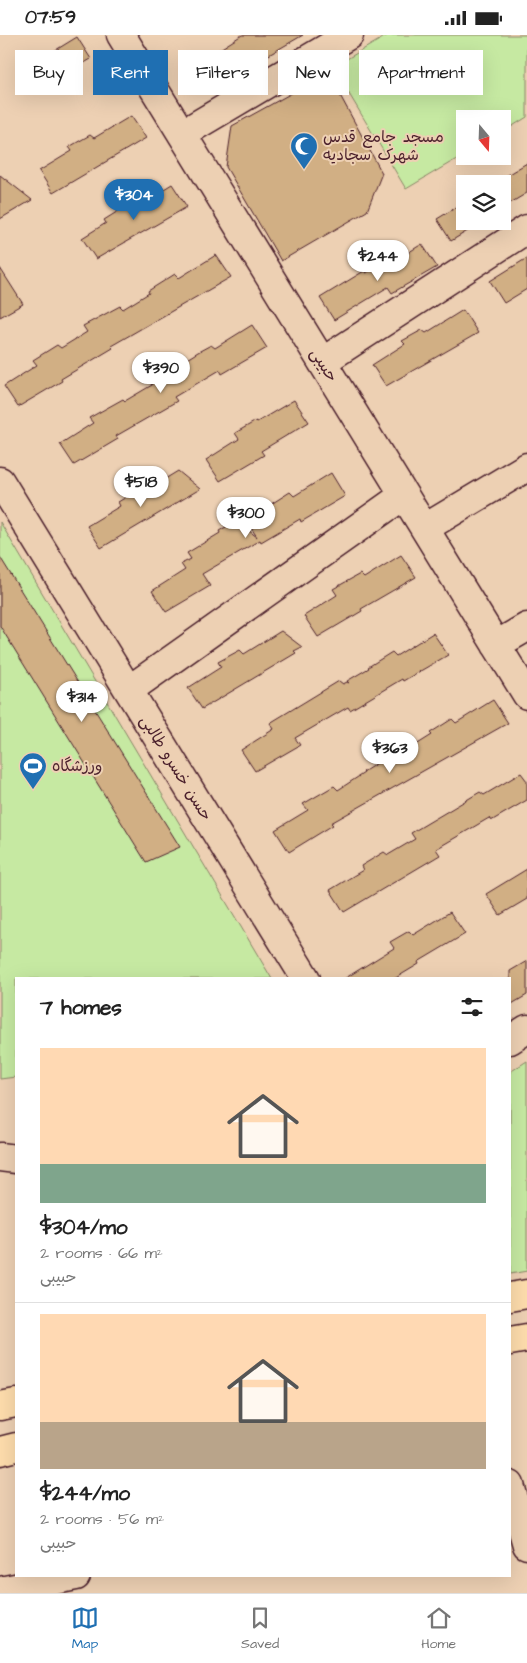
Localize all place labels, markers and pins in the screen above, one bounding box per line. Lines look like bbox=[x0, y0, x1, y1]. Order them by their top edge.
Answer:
place label: مسجد جامع قدس شهرک سجادیه bbox=[323, 126, 444, 166]
mosque icon: مسجد جامع قدس شهرک سجادیه bbox=[289, 131, 319, 170]
pin: $304 bbox=[104, 179, 164, 221]
pin: $244 bbox=[348, 239, 408, 282]
pin: $390 bbox=[131, 351, 191, 394]
pin: $518 bbox=[111, 465, 171, 508]
pin: $300 bbox=[216, 497, 276, 539]
pin: $314 bbox=[52, 681, 112, 723]
pin: $363 bbox=[360, 731, 420, 774]
sports icon: ورزشگاه bbox=[18, 751, 48, 790]
place label: ورزشگاه bbox=[52, 755, 102, 777]

